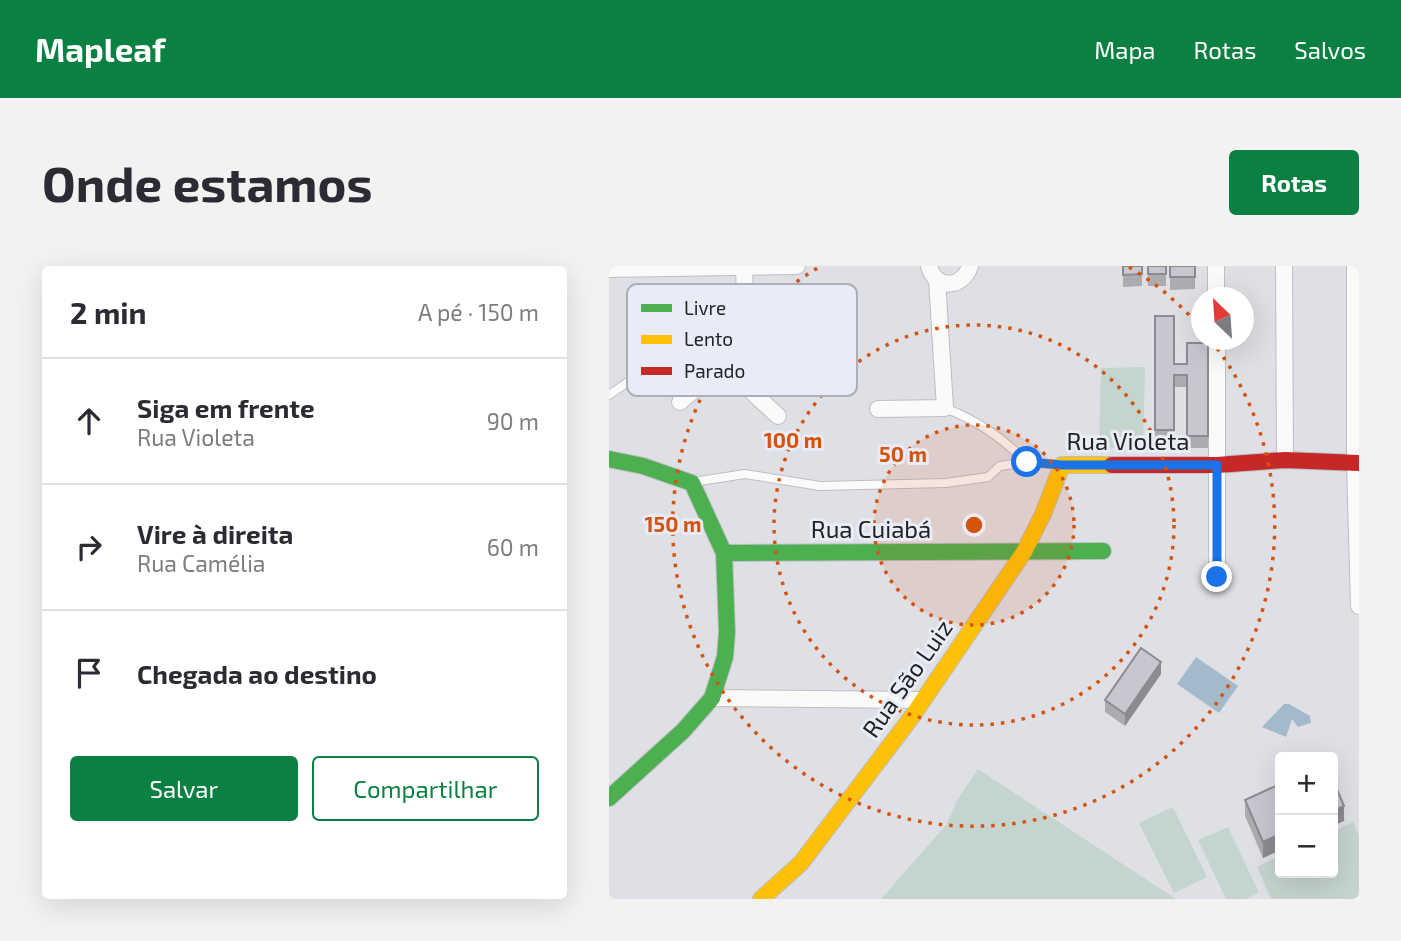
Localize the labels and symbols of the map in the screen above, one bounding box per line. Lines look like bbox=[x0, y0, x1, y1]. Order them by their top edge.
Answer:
legend bbox=[627, 284, 857, 396]
north arrow bbox=[1191, 287, 1254, 350]
text: Livre bbox=[684, 296, 726, 319]
text: Lento bbox=[684, 327, 733, 350]
text: Parado bbox=[684, 359, 745, 382]
street label: Rua Violeta bbox=[1067, 426, 1190, 455]
text: 100 m bbox=[764, 427, 822, 452]
text: 50 m bbox=[879, 441, 927, 466]
route start bbox=[1011, 446, 1042, 477]
text: 150 m bbox=[645, 511, 701, 536]
centre of rings bbox=[962, 513, 986, 537]
street label: Rua Cuiabá bbox=[811, 514, 931, 543]
route end bbox=[1201, 561, 1232, 592]
street label: Rua São Luiz bbox=[856, 614, 958, 743]

